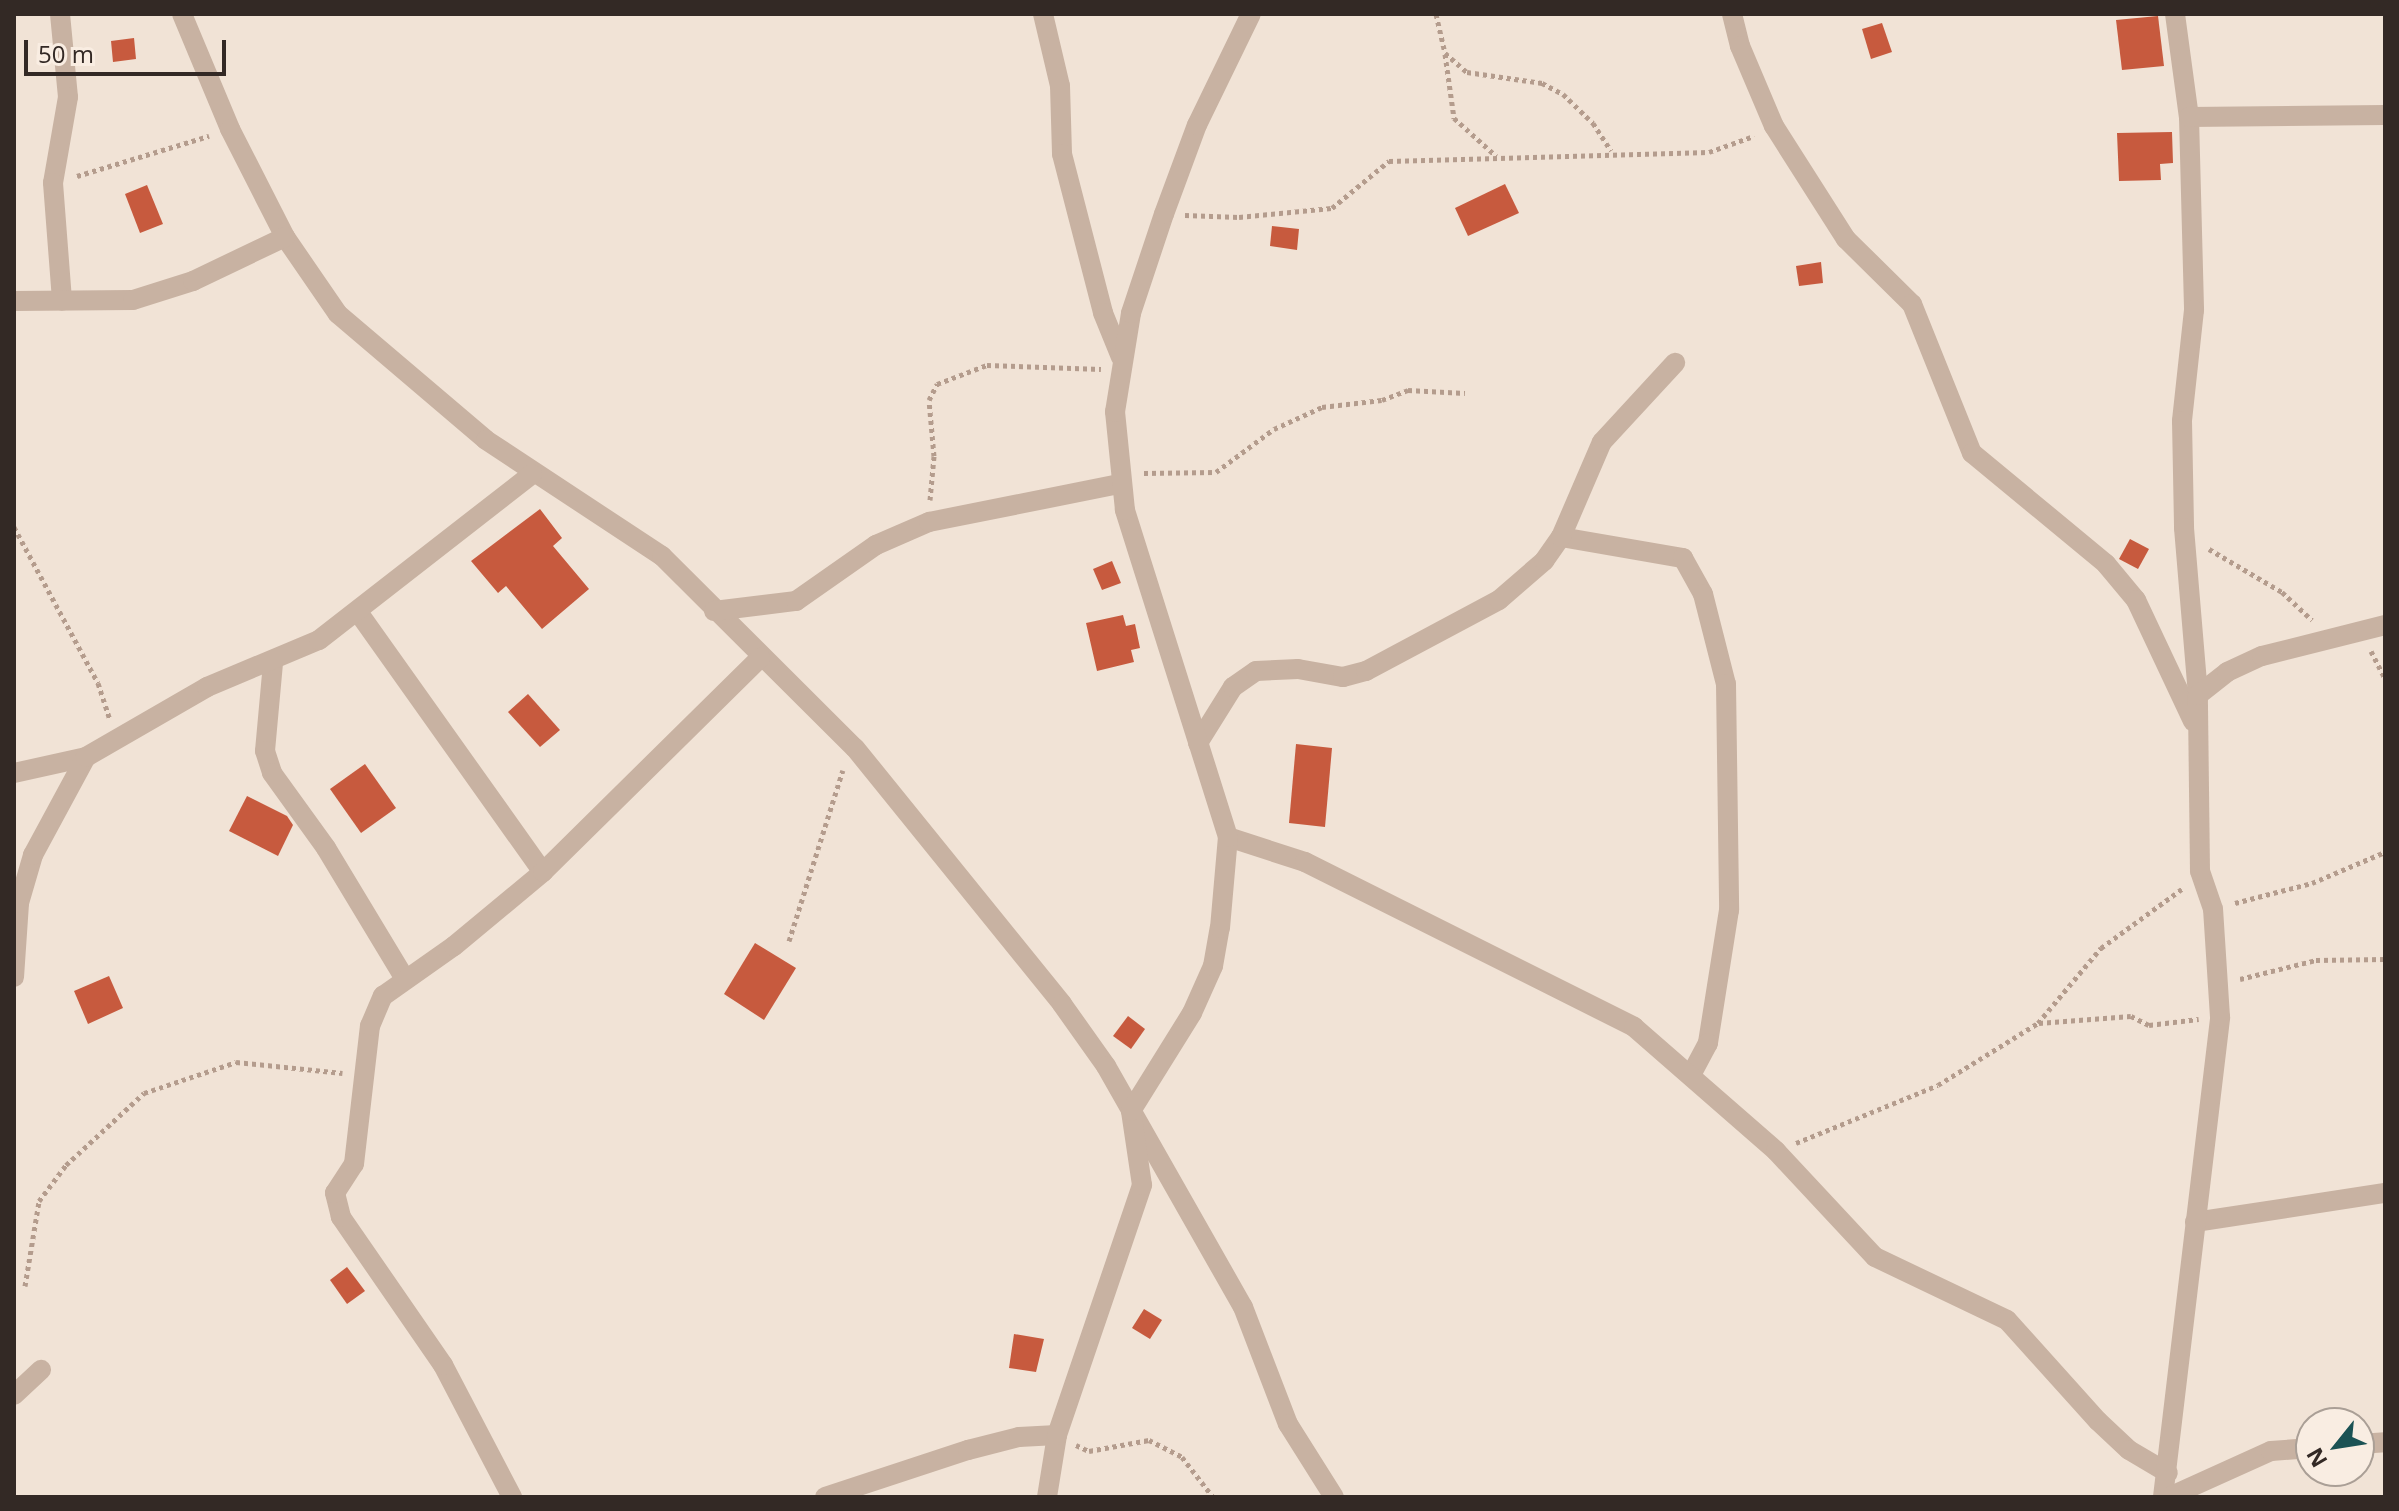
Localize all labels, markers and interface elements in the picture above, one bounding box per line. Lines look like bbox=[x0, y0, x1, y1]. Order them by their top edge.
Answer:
scale bar bbox=[28, 24, 230, 74]
text: 50 m bbox=[38, 37, 94, 70]
north arrow bbox=[2295, 1407, 2375, 1487]
text: N bbox=[2298, 1443, 2333, 1473]

